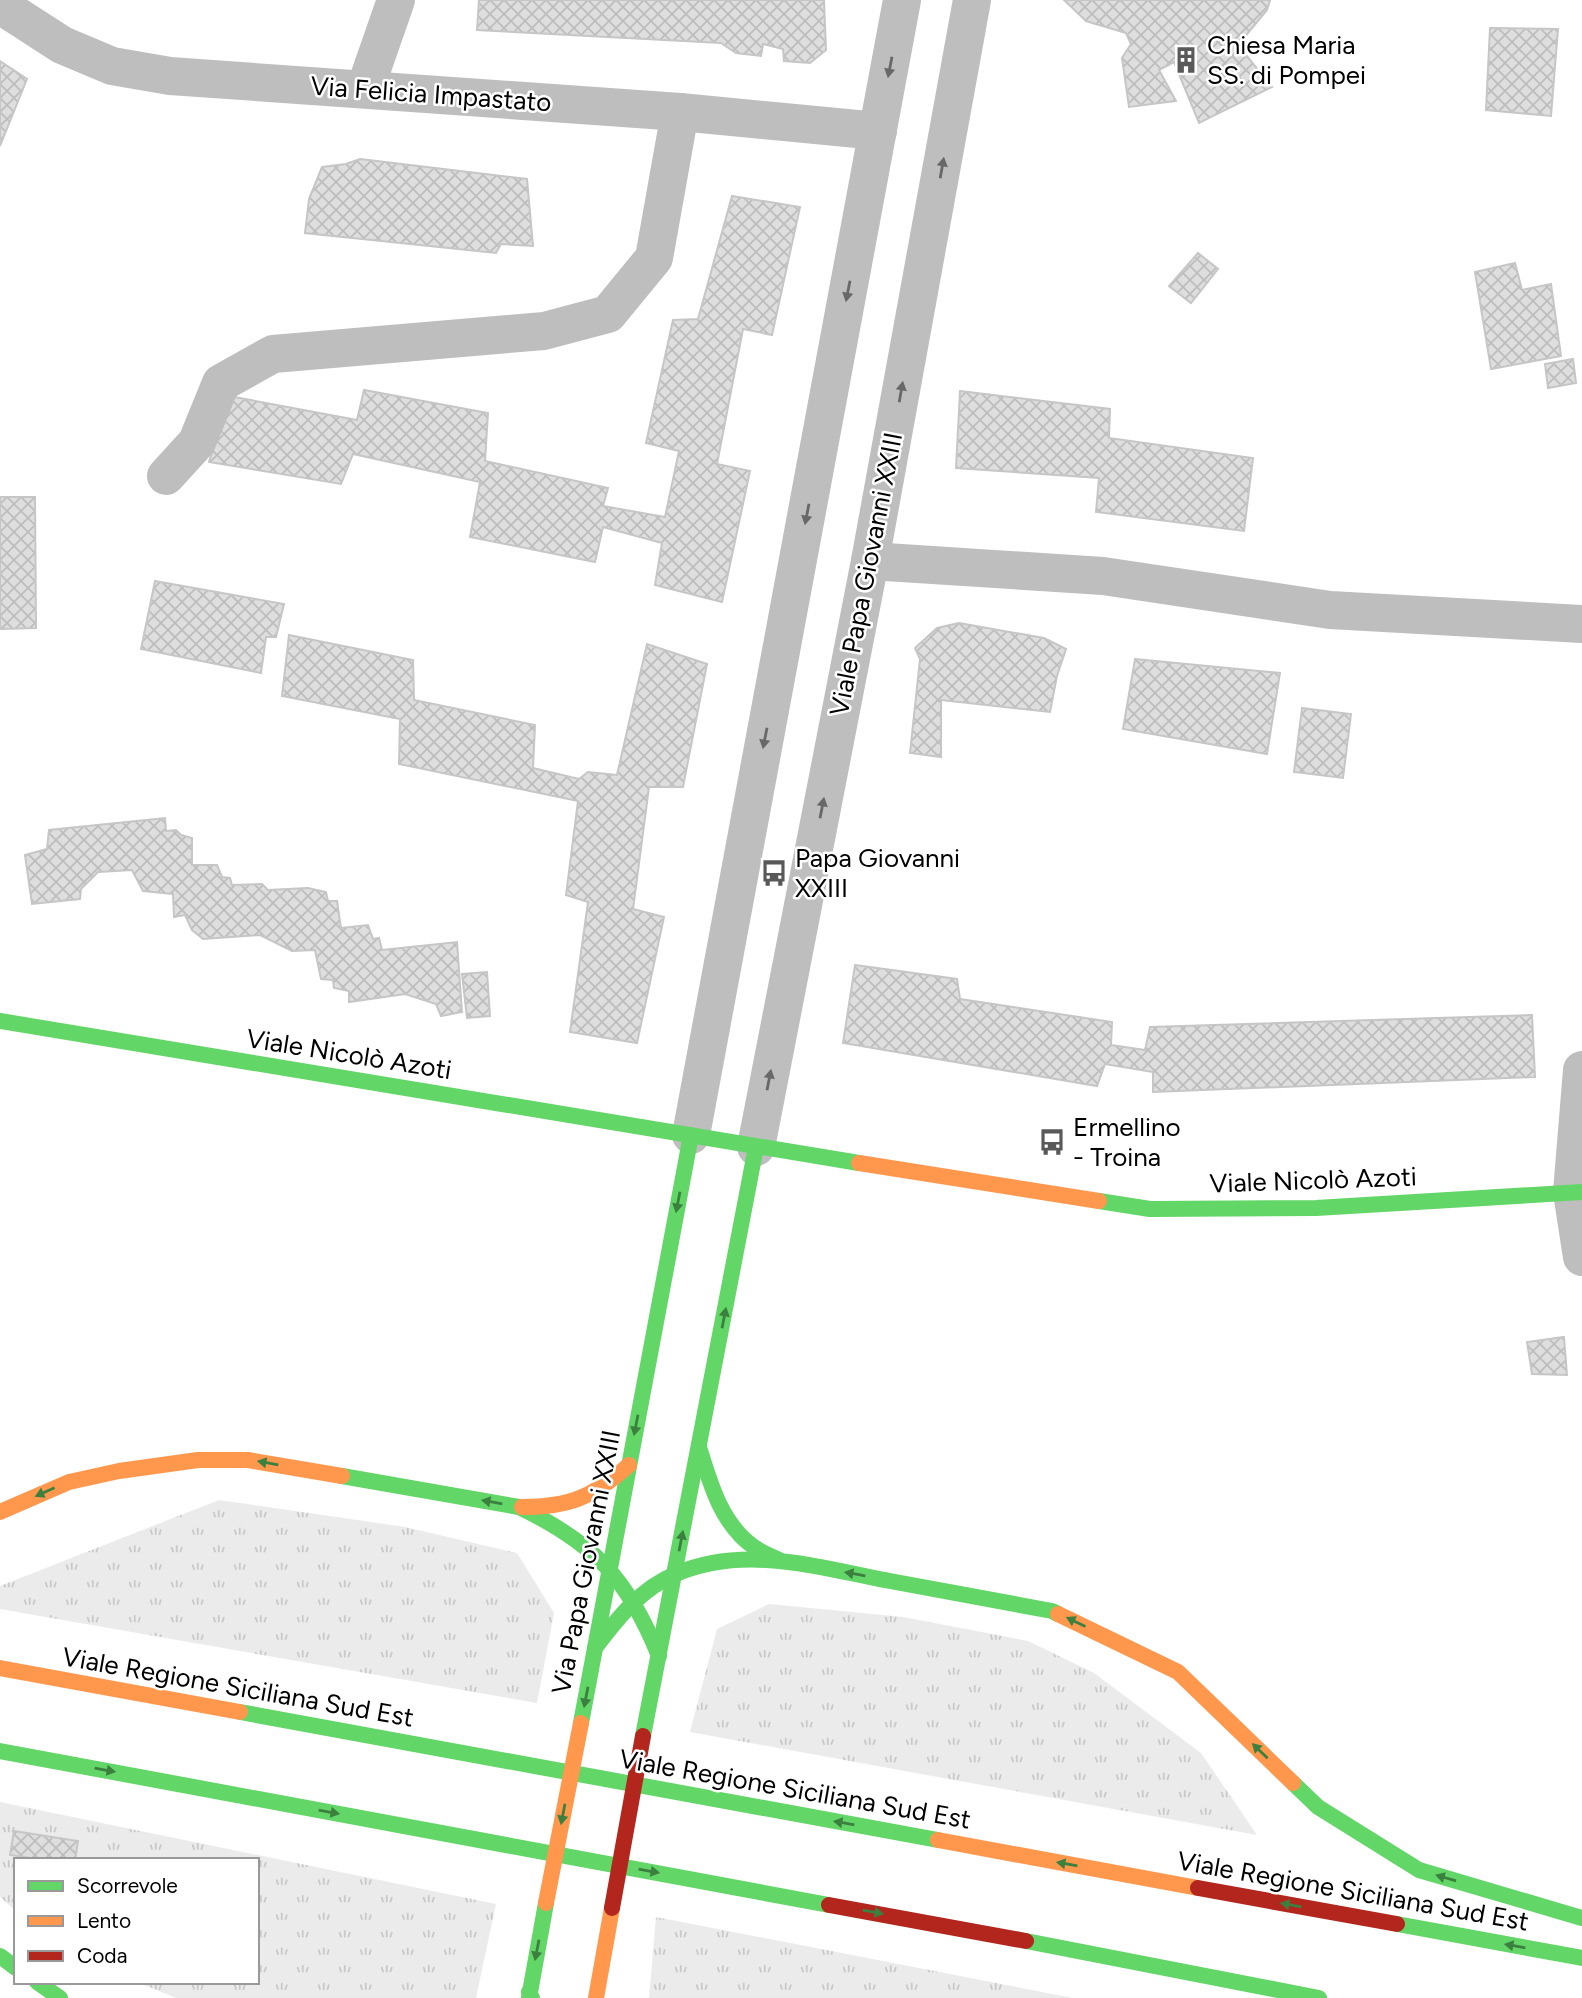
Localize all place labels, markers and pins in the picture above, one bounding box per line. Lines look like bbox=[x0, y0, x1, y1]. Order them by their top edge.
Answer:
place label: Chiesa Maria SS. di Pompei bbox=[1207, 29, 1366, 91]
building icon: Chiesa Maria SS. di Pompei bbox=[1171, 45, 1201, 75]
place label: Papa Giovanni XXIII bbox=[795, 842, 960, 904]
bus stop icon: Papa Giovanni XXIII bbox=[759, 858, 789, 888]
place label: Ermellino - Troina bbox=[1073, 1111, 1181, 1173]
bus stop icon: Ermellino - Troina bbox=[1037, 1127, 1067, 1157]

